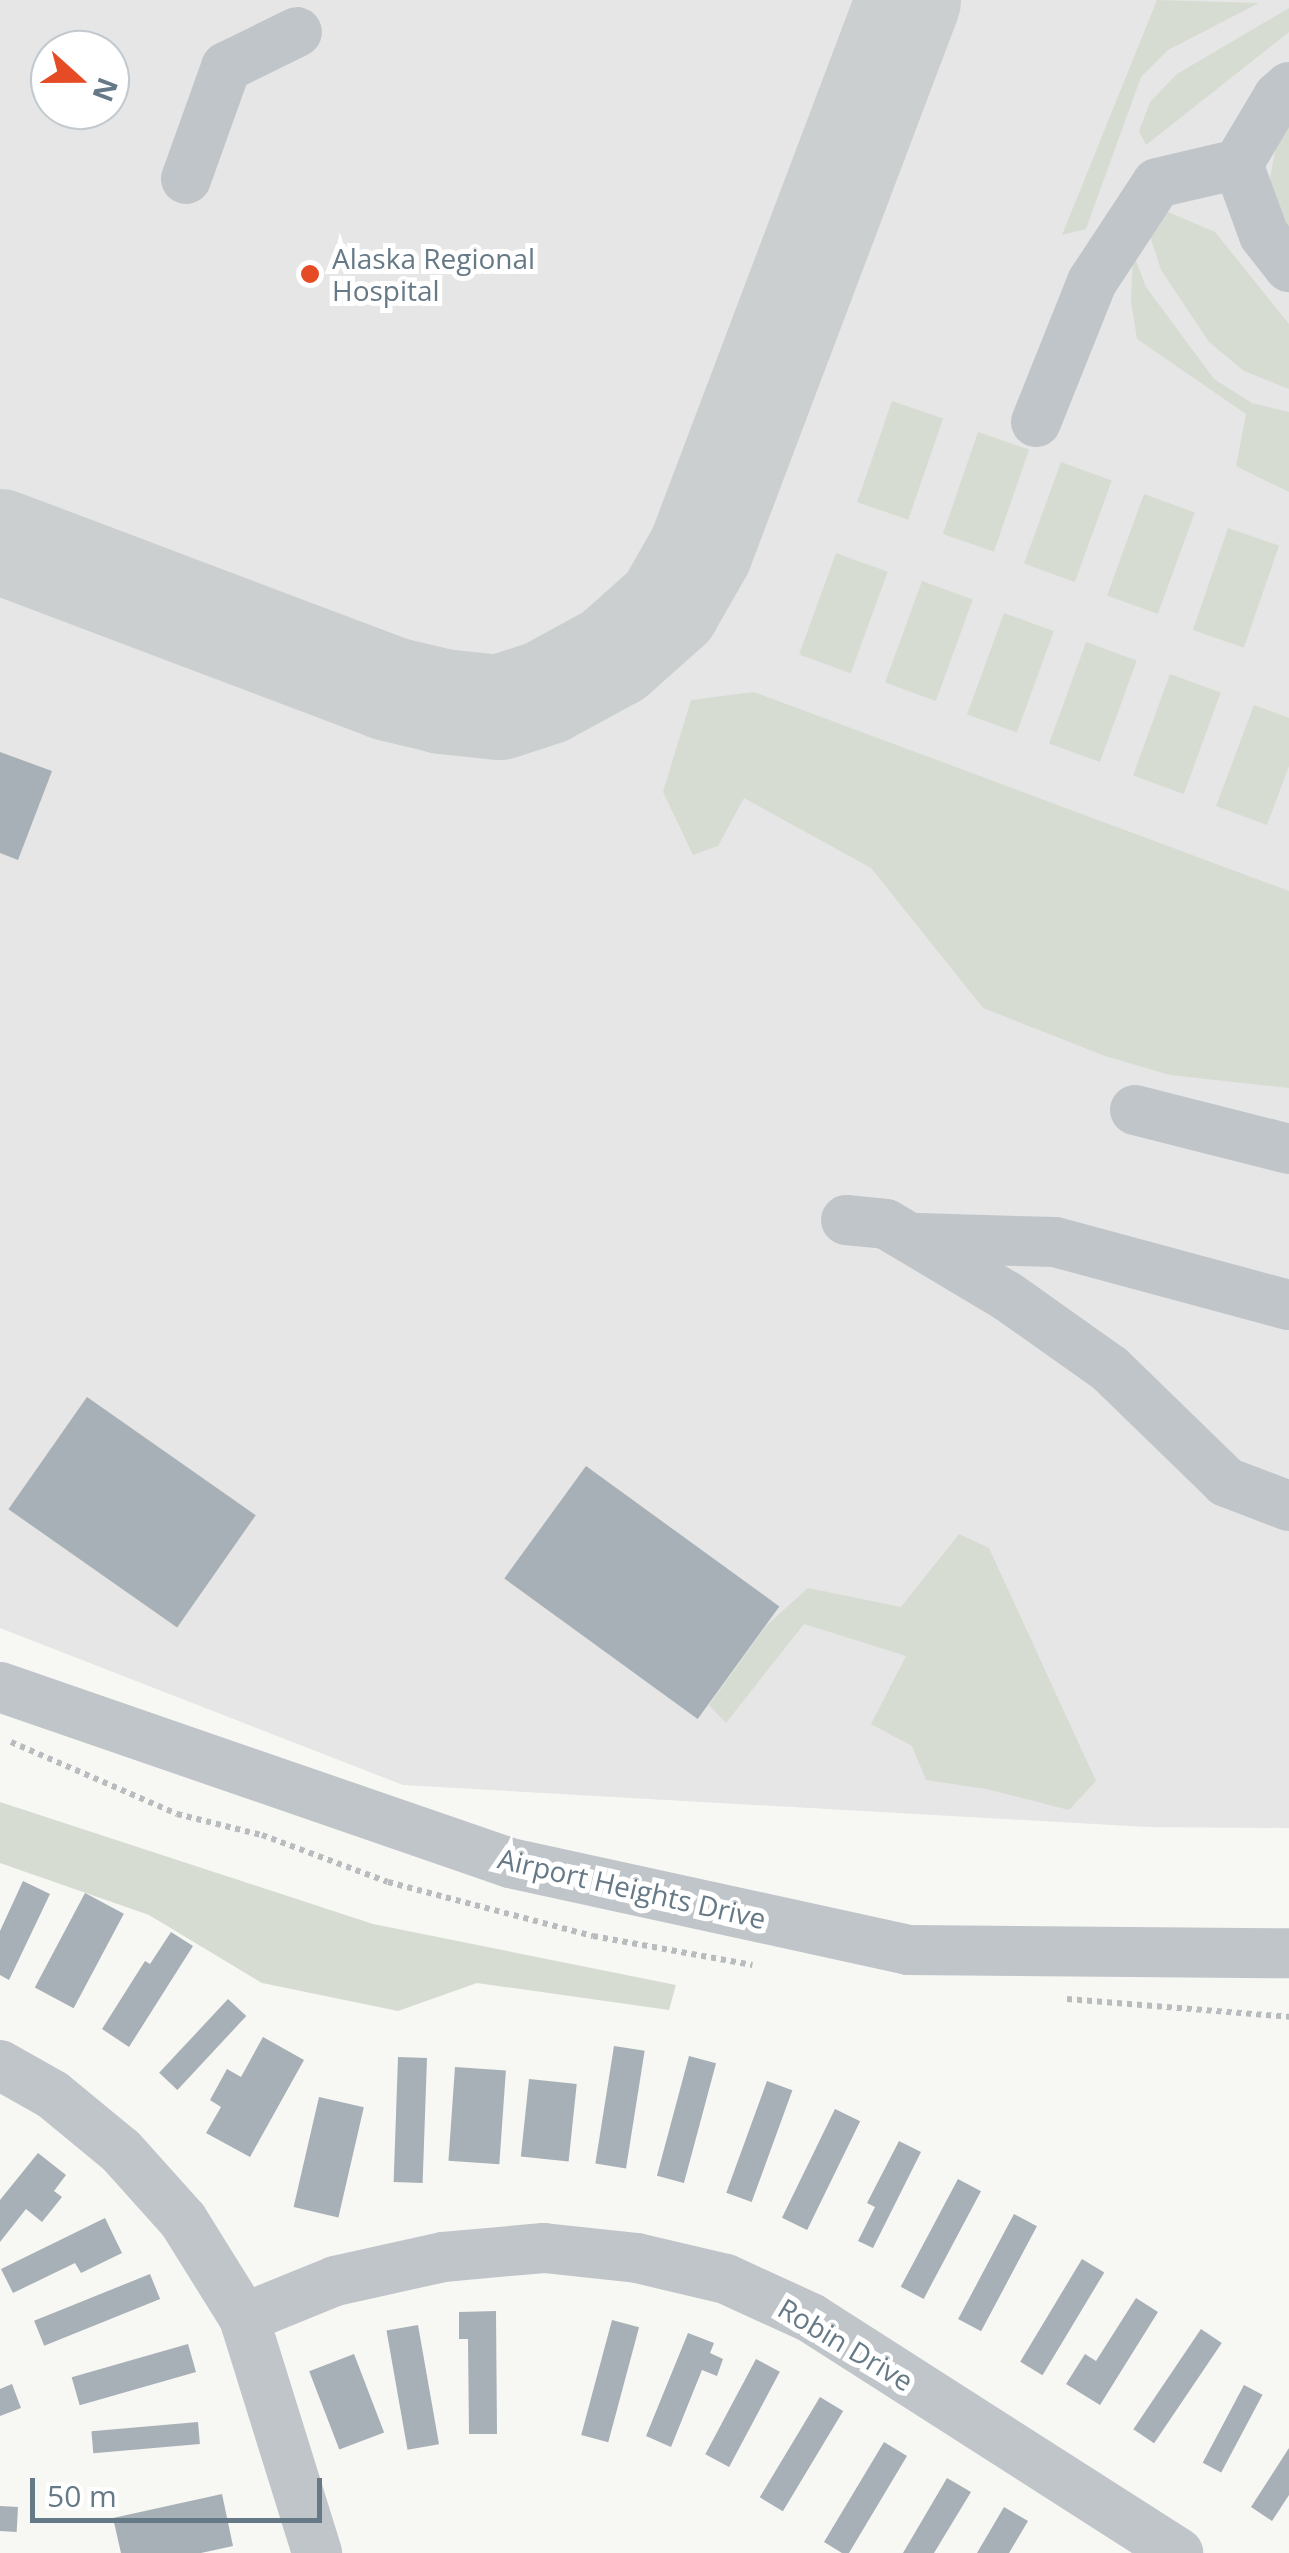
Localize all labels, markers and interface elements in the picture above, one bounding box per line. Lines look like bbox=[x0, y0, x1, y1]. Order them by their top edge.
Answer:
north arrow bbox=[30, 30, 130, 130]
text: N bbox=[84, 73, 128, 107]
place label: Alaska Regional Hospital bbox=[332, 241, 535, 307]
marker: Alaska Regional Hospital bbox=[297, 261, 323, 287]
street label: Airport Heights Drive bbox=[495, 1841, 769, 1935]
street label: Robin Drive bbox=[772, 2291, 920, 2397]
scale bar bbox=[35, 2458, 328, 2520]
text: 50 m bbox=[47, 2475, 117, 2516]

